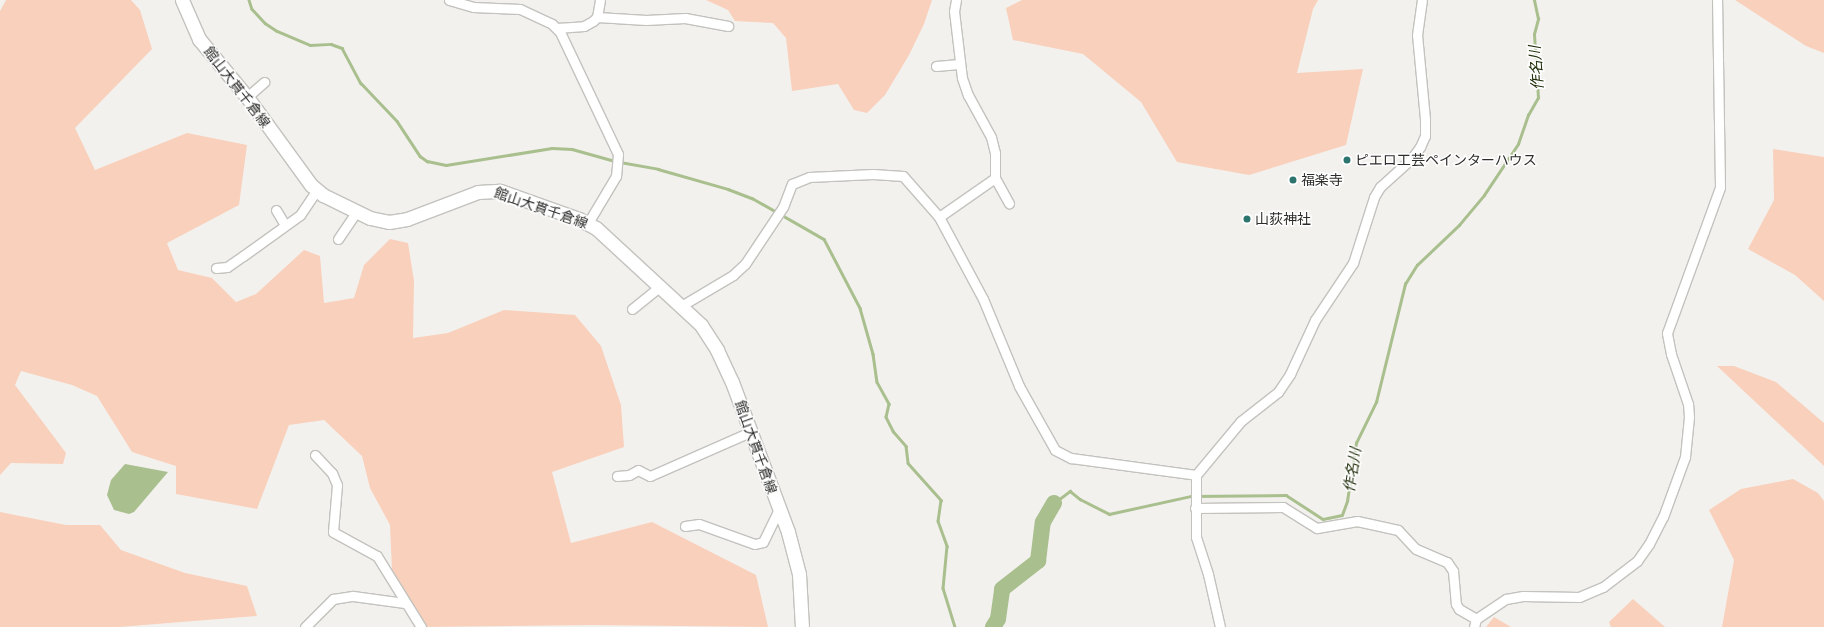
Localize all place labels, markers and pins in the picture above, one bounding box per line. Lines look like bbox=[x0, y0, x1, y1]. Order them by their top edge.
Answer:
place label: ピエロ工芸ペインターハウス bbox=[1355, 152, 1537, 168]
marker: ピエロ工芸ペインターハウス bbox=[1342, 155, 1352, 165]
place label: 福楽寺 bbox=[1301, 172, 1343, 188]
marker: 福楽寺 bbox=[1288, 175, 1298, 185]
place label: 山荻神社 bbox=[1255, 211, 1311, 227]
marker: 山荻神社 bbox=[1242, 214, 1252, 224]

